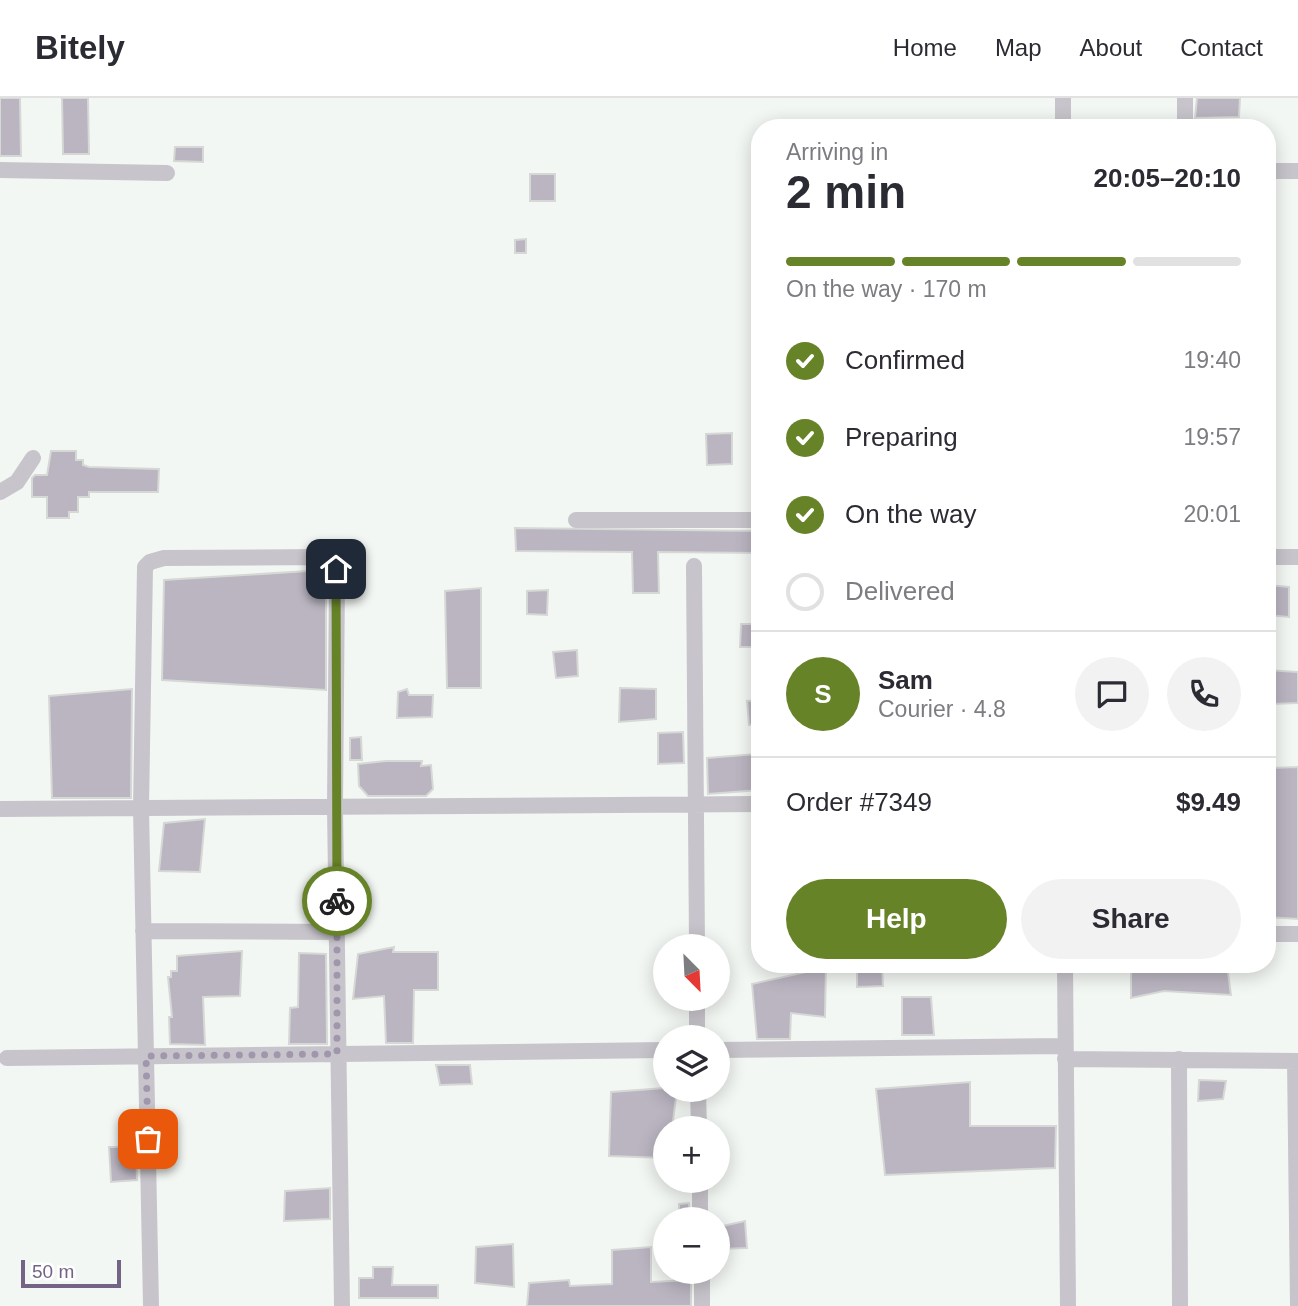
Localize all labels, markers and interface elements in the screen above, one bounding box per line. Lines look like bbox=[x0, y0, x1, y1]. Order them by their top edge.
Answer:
text: Bitely bbox=[35, 29, 125, 66]
text: Home bbox=[893, 34, 957, 61]
text: Map bbox=[995, 34, 1042, 61]
text: About bbox=[1080, 34, 1142, 61]
text: Contact bbox=[1180, 34, 1263, 61]
text: Arriving in bbox=[786, 139, 888, 165]
text: 20:05–20:10 bbox=[1094, 163, 1241, 193]
text: 2 min bbox=[786, 166, 906, 218]
text: On the way · 170 m bbox=[786, 276, 987, 302]
icon: check bbox=[786, 342, 824, 380]
text: Confirmed bbox=[845, 345, 965, 375]
text: 19:40 bbox=[1183, 347, 1241, 373]
icon: check bbox=[786, 419, 824, 457]
text: Preparing bbox=[845, 422, 958, 452]
text: 19:57 bbox=[1183, 424, 1241, 450]
icon: check bbox=[786, 496, 824, 534]
text: On the way bbox=[845, 499, 977, 529]
text: 20:01 bbox=[1183, 501, 1241, 527]
pin bbox=[306, 539, 366, 599]
icon: home bbox=[317, 550, 355, 588]
text: Delivered bbox=[845, 576, 955, 606]
button: chat bbox=[1075, 657, 1149, 731]
button: phone bbox=[1167, 657, 1241, 731]
text: Sam bbox=[878, 665, 933, 695]
text: S bbox=[814, 679, 832, 709]
text: Courier · 4.8 bbox=[878, 696, 1006, 722]
text: Order #7349 bbox=[786, 787, 932, 817]
text: $9.49 bbox=[1176, 787, 1241, 817]
courier bbox=[302, 866, 372, 936]
button: Help bbox=[786, 879, 1007, 959]
button: Share bbox=[1021, 879, 1241, 959]
icon: bike bbox=[318, 882, 356, 920]
north arrow bbox=[653, 934, 730, 1012]
map controls bbox=[653, 934, 730, 1284]
button: layers bbox=[653, 1025, 730, 1102]
pin bbox=[118, 1109, 178, 1169]
button: + bbox=[653, 1116, 730, 1193]
icon: bag bbox=[129, 1120, 167, 1158]
button: − bbox=[653, 1207, 730, 1284]
scale bar bbox=[21, 1257, 121, 1289]
text: 50 m bbox=[32, 1261, 74, 1282]

